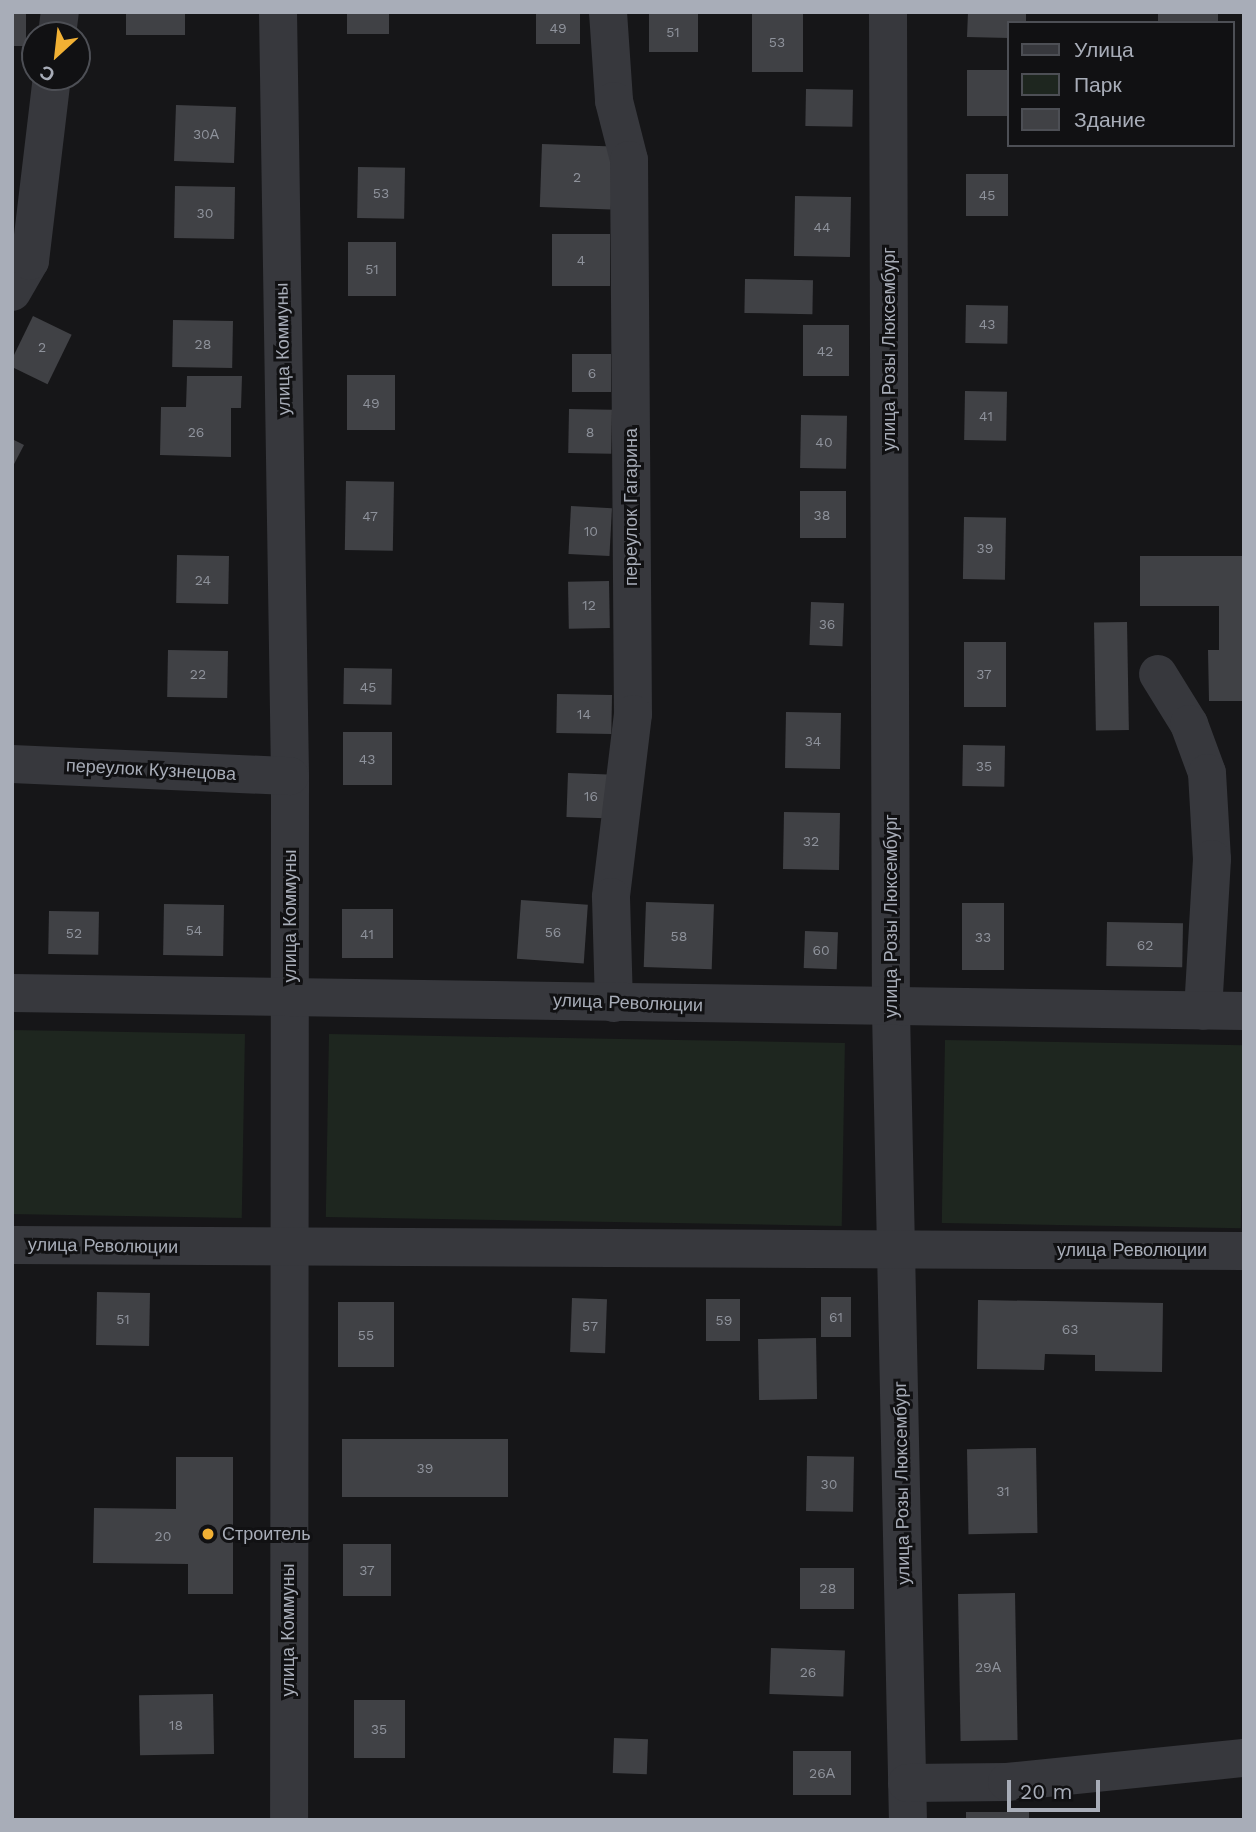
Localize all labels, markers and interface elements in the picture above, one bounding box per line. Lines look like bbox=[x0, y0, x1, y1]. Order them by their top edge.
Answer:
house number: 49 bbox=[549, 20, 567, 36]
north arrow bbox=[21, 21, 91, 91]
legend bbox=[1007, 21, 1235, 147]
house number: 51 bbox=[666, 24, 680, 40]
house number: 53 bbox=[769, 34, 785, 50]
text: Улица bbox=[1074, 37, 1134, 62]
text: С bbox=[36, 60, 58, 87]
text: Парк bbox=[1074, 72, 1122, 97]
text: Здание bbox=[1074, 107, 1146, 132]
house number: 30А bbox=[193, 126, 219, 142]
house number: 2 bbox=[573, 169, 581, 185]
house number: 53 bbox=[373, 185, 389, 201]
house number: 45 bbox=[979, 187, 995, 203]
house number: 30 bbox=[197, 205, 213, 221]
house number: 44 bbox=[813, 219, 831, 235]
street label: улица Розы Люксембург bbox=[878, 247, 900, 451]
house number: 4 bbox=[577, 252, 585, 268]
house number: 51 bbox=[365, 261, 379, 277]
street label: улица Коммуны bbox=[271, 282, 295, 416]
house number: 43 bbox=[979, 316, 995, 332]
house number: 28 bbox=[195, 336, 211, 352]
house number: 2 bbox=[38, 339, 46, 355]
house number: 42 bbox=[817, 343, 833, 359]
house number: 6 bbox=[588, 365, 596, 381]
house number: 49 bbox=[362, 395, 380, 411]
house number: 41 bbox=[979, 408, 993, 424]
house number: 26 bbox=[188, 424, 204, 440]
house number: 8 bbox=[586, 424, 594, 440]
street label: переулок Гагарина bbox=[620, 428, 642, 586]
house number: 40 bbox=[815, 434, 833, 450]
house number: 38 bbox=[814, 507, 830, 523]
house number: 47 bbox=[362, 508, 378, 524]
house number: 10 bbox=[584, 523, 598, 539]
house number: 39 bbox=[977, 540, 993, 556]
house number: 24 bbox=[195, 572, 211, 588]
house number: 12 bbox=[582, 597, 596, 613]
house number: 36 bbox=[819, 616, 835, 632]
house number: 22 bbox=[190, 666, 206, 682]
house number: 37 bbox=[976, 666, 992, 682]
house number: 45 bbox=[360, 679, 376, 695]
house number: 14 bbox=[577, 706, 591, 722]
house number: 34 bbox=[805, 733, 821, 749]
house number: 43 bbox=[359, 751, 375, 767]
street label: переулок Кузнецова bbox=[66, 755, 236, 785]
house number: 35 bbox=[976, 758, 992, 774]
house number: 16 bbox=[584, 788, 598, 804]
street label: улица Розы Люксембург bbox=[880, 814, 902, 1018]
house number: 32 bbox=[803, 833, 819, 849]
street label: улица Коммуны bbox=[279, 850, 301, 982]
house number: 54 bbox=[186, 922, 202, 938]
house number: 56 bbox=[545, 924, 561, 940]
house number: 52 bbox=[66, 925, 82, 941]
house number: 41 bbox=[360, 926, 374, 942]
house number: 58 bbox=[671, 928, 687, 944]
house number: 33 bbox=[975, 929, 991, 945]
house number: 62 bbox=[1137, 937, 1153, 953]
house number: 60 bbox=[812, 942, 830, 958]
street label: улица Революции bbox=[553, 990, 703, 1016]
street label: улица Революции bbox=[28, 1234, 178, 1258]
street label: улица Революции bbox=[1057, 1239, 1207, 1261]
house number: 61 bbox=[829, 1309, 843, 1325]
house number: 51 bbox=[116, 1311, 130, 1327]
house number: 59 bbox=[716, 1312, 732, 1328]
house number: 57 bbox=[582, 1318, 598, 1334]
house number: 63 bbox=[1062, 1321, 1078, 1337]
house number: 55 bbox=[358, 1327, 374, 1343]
street label: улица Розы Люксембург bbox=[889, 1381, 915, 1585]
house number: 39 bbox=[417, 1460, 433, 1476]
house number: 30 bbox=[821, 1476, 837, 1492]
house number: 31 bbox=[996, 1483, 1010, 1499]
place label: Строитель bbox=[222, 1523, 311, 1545]
marker: Строитель bbox=[200, 1526, 216, 1542]
house number: 20 bbox=[155, 1528, 171, 1544]
house number: 37 bbox=[359, 1562, 375, 1578]
street label: улица Коммуны bbox=[277, 1564, 299, 1696]
house number: 28 bbox=[820, 1580, 836, 1596]
house number: 29А bbox=[975, 1659, 1001, 1675]
house number: 26 bbox=[800, 1664, 816, 1680]
house number: 18 bbox=[169, 1717, 183, 1733]
house number: 35 bbox=[371, 1721, 387, 1737]
house number: 26А bbox=[809, 1765, 835, 1781]
scale bar bbox=[1011, 1766, 1104, 1810]
text: 20 m bbox=[1020, 1779, 1072, 1804]

